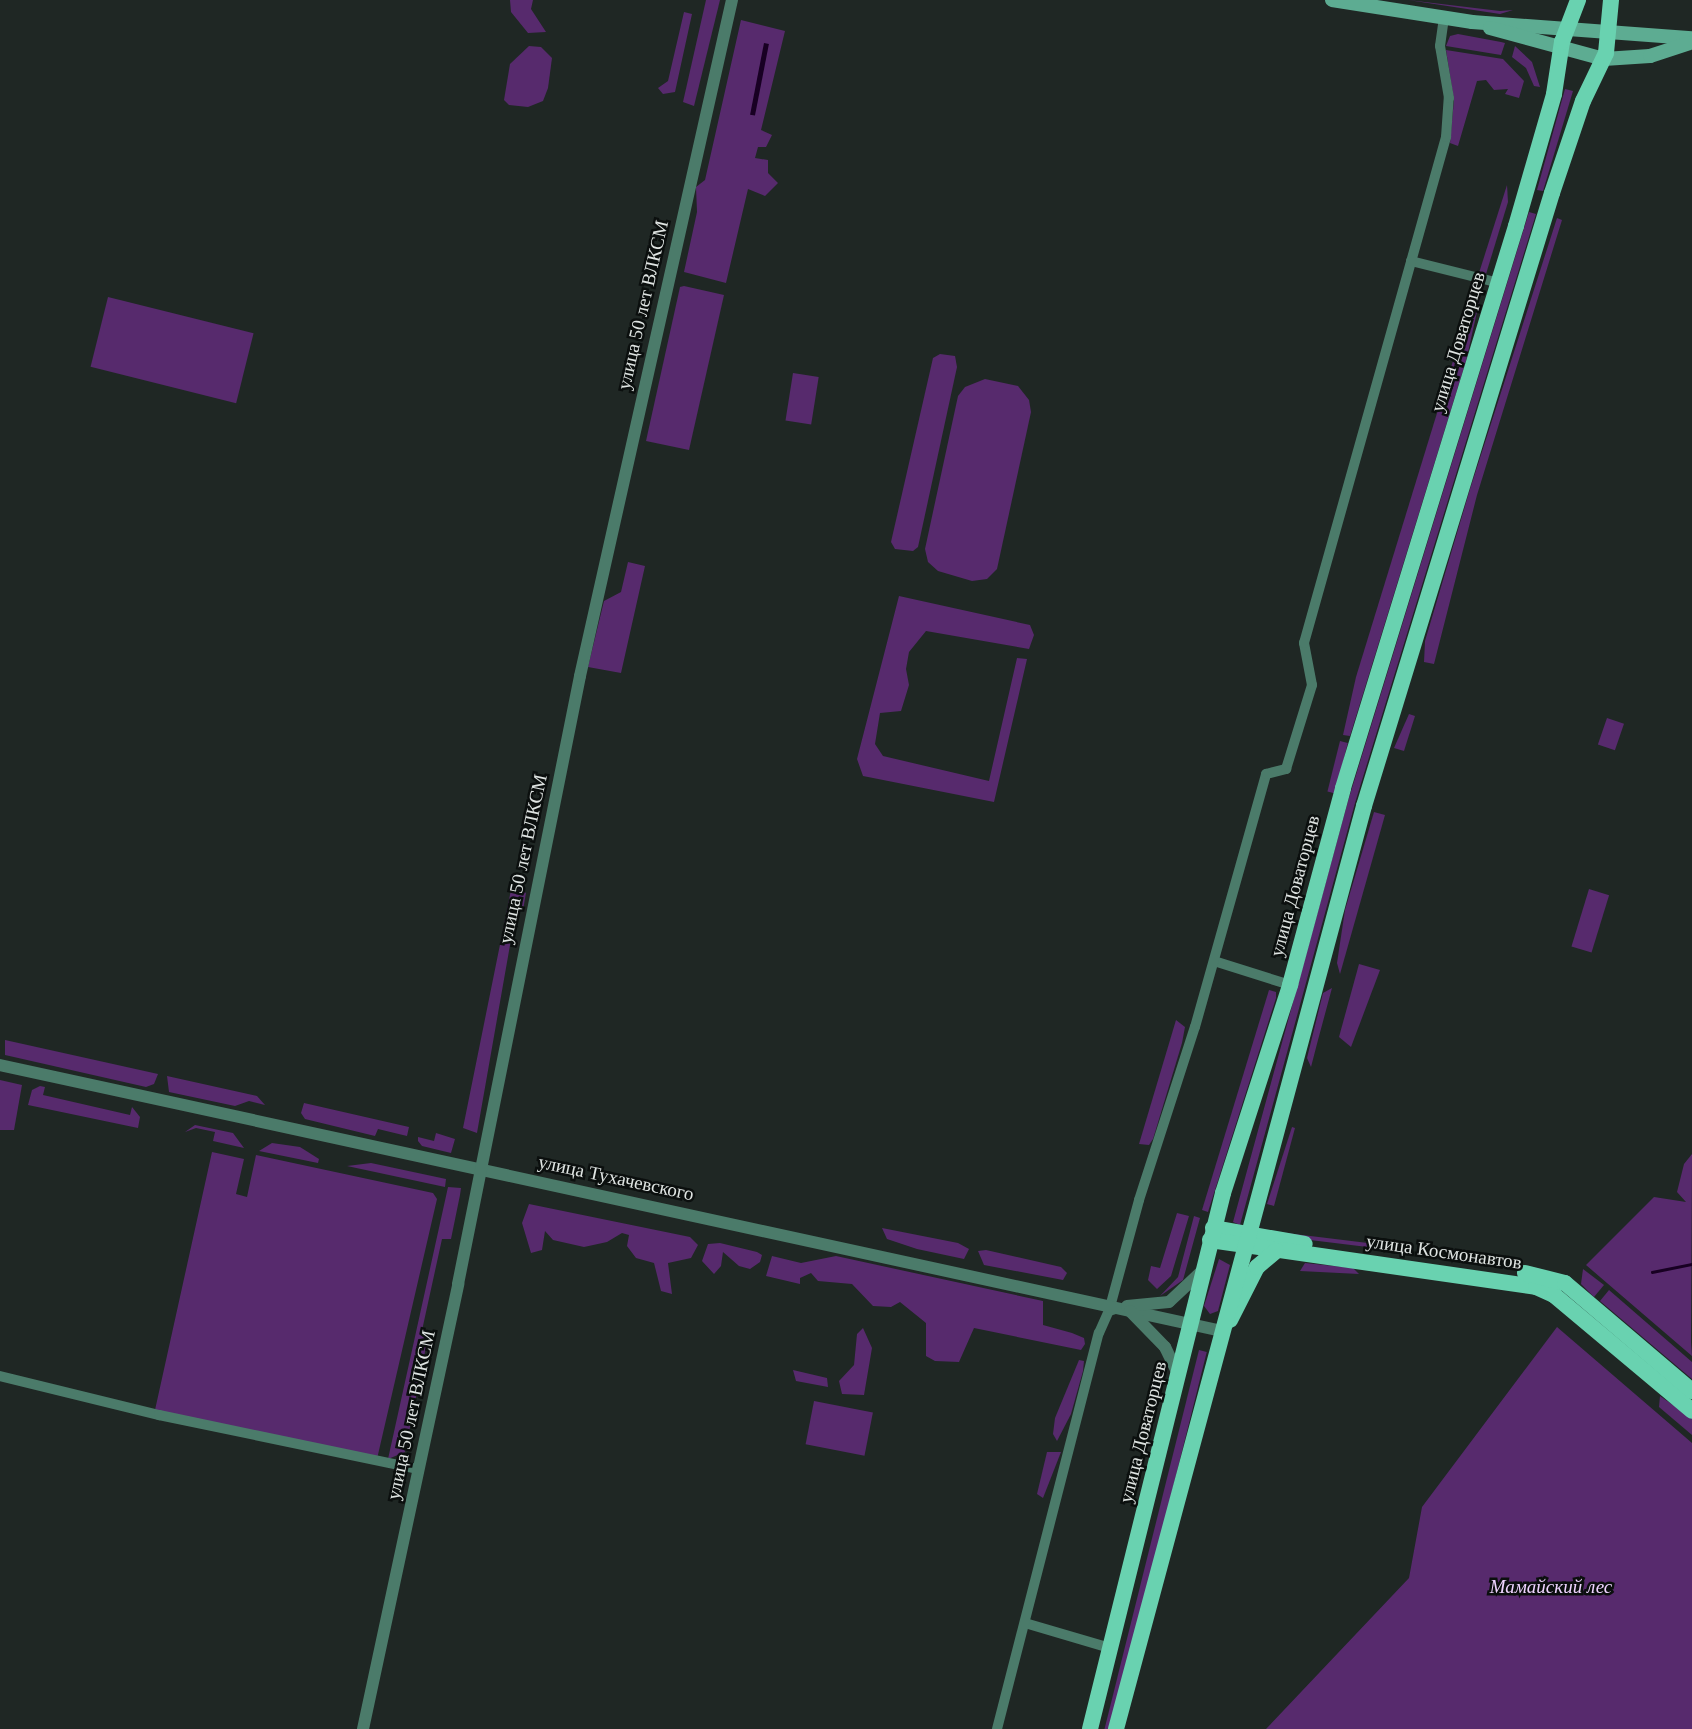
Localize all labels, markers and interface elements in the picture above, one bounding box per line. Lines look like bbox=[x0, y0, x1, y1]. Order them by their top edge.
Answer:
street label: улица 50 лет ВЛКСМ bbox=[612, 218, 674, 392]
street label: улица Доваторцев bbox=[1426, 269, 1490, 415]
street label: улица 50 лет ВЛКСМ bbox=[494, 772, 552, 946]
street label: улица Доваторцев bbox=[1265, 813, 1325, 959]
street label: улица Тухачевского bbox=[536, 1150, 696, 1206]
street label: улица Космонавтов bbox=[1365, 1230, 1523, 1274]
street label: улица 50 лет ВЛКСМ bbox=[382, 1328, 440, 1502]
street label: улица Доваторцев bbox=[1114, 1359, 1172, 1505]
park label: Мамайский лес bbox=[1490, 1576, 1612, 1598]

